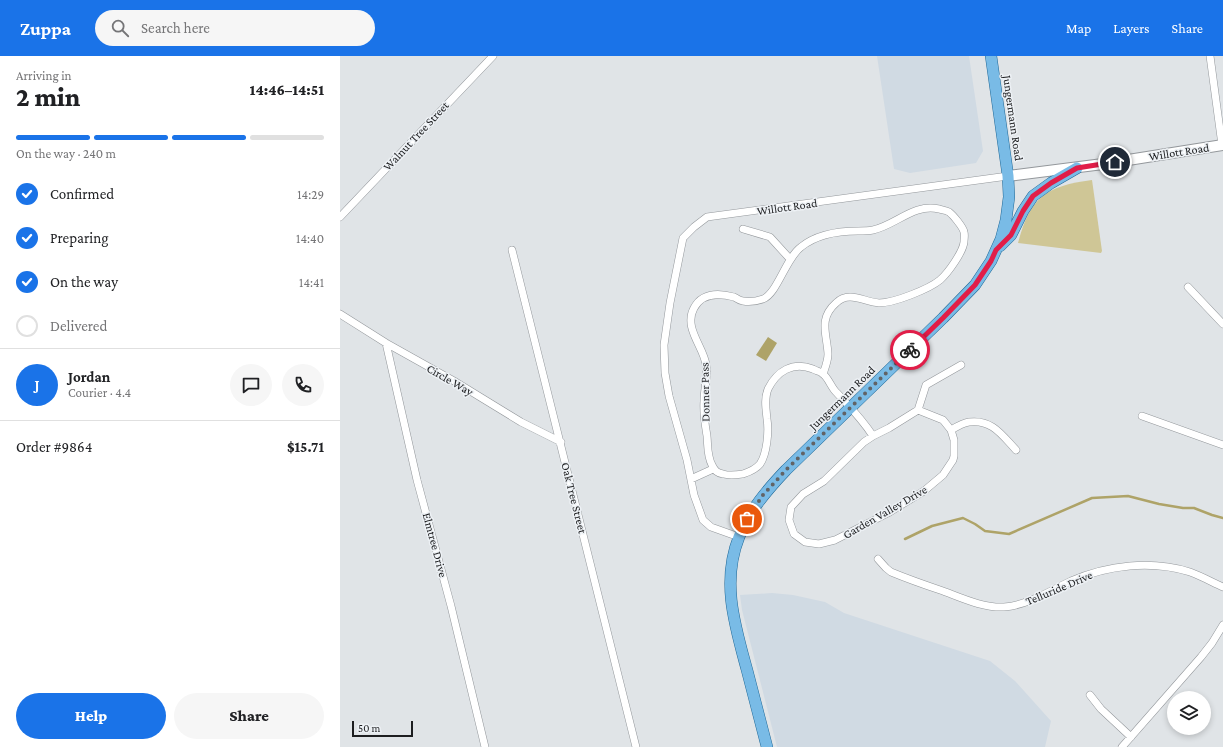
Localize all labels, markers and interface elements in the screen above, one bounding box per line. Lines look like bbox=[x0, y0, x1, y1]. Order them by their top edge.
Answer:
search box bbox=[95, 10, 375, 46]
icon: search bbox=[109, 17, 131, 39]
text: Zuppa bbox=[20, 18, 71, 39]
text: Search here bbox=[141, 20, 210, 36]
text: Map bbox=[1066, 20, 1091, 36]
text: Layers bbox=[1113, 20, 1150, 36]
text: Share bbox=[1172, 20, 1203, 36]
text: Arriving in bbox=[16, 68, 72, 83]
street label: Jungermann Road bbox=[1000, 73, 1026, 162]
text: 14:46–14:51 bbox=[250, 82, 324, 98]
text: 2 min bbox=[16, 83, 80, 112]
street label: Walnut Tree Street bbox=[380, 98, 452, 174]
street label: Willott Road bbox=[1148, 140, 1211, 164]
pin bbox=[1098, 145, 1132, 179]
text: On the way · 240 m bbox=[16, 146, 116, 161]
icon: home bbox=[1104, 151, 1126, 173]
icon: check bbox=[16, 183, 38, 205]
text: Confirmed bbox=[50, 186, 114, 202]
text: 14:29 bbox=[297, 187, 324, 202]
street label: Willott Road bbox=[756, 196, 819, 218]
icon: check bbox=[16, 227, 38, 249]
text: Preparing bbox=[50, 230, 109, 246]
text: 14:40 bbox=[296, 231, 324, 246]
icon: check bbox=[16, 271, 38, 293]
text: On the way bbox=[50, 274, 118, 290]
text: 14:41 bbox=[299, 275, 324, 290]
text: Delivered bbox=[50, 318, 107, 334]
courier bbox=[890, 330, 930, 370]
icon: bike bbox=[899, 339, 921, 361]
street label: Circle Way bbox=[424, 361, 476, 399]
street label: Donner Pass bbox=[697, 362, 713, 422]
street label: Jungermann Road bbox=[805, 362, 878, 434]
button: chat bbox=[230, 364, 272, 406]
button: phone bbox=[282, 364, 324, 406]
text: Jordan bbox=[68, 369, 110, 385]
text: J bbox=[34, 377, 40, 393]
text: Courier · 4.4 bbox=[68, 385, 131, 400]
text: Order #9864 bbox=[16, 439, 92, 455]
text: $15.71 bbox=[287, 439, 324, 455]
street label: Oak Tree Street bbox=[558, 461, 590, 536]
street label: Garden Valley Drive bbox=[840, 482, 930, 542]
pin bbox=[730, 502, 764, 536]
icon: bag bbox=[736, 508, 758, 530]
street label: Elmtree Drive bbox=[420, 511, 450, 579]
street label: Telluride Drive bbox=[1023, 568, 1095, 608]
map controls bbox=[1167, 691, 1211, 735]
button: layers bbox=[1167, 691, 1211, 735]
button: Help bbox=[16, 693, 166, 739]
button: Share bbox=[174, 693, 324, 739]
scale bar bbox=[352, 719, 413, 738]
text: 50 m bbox=[358, 722, 380, 734]

